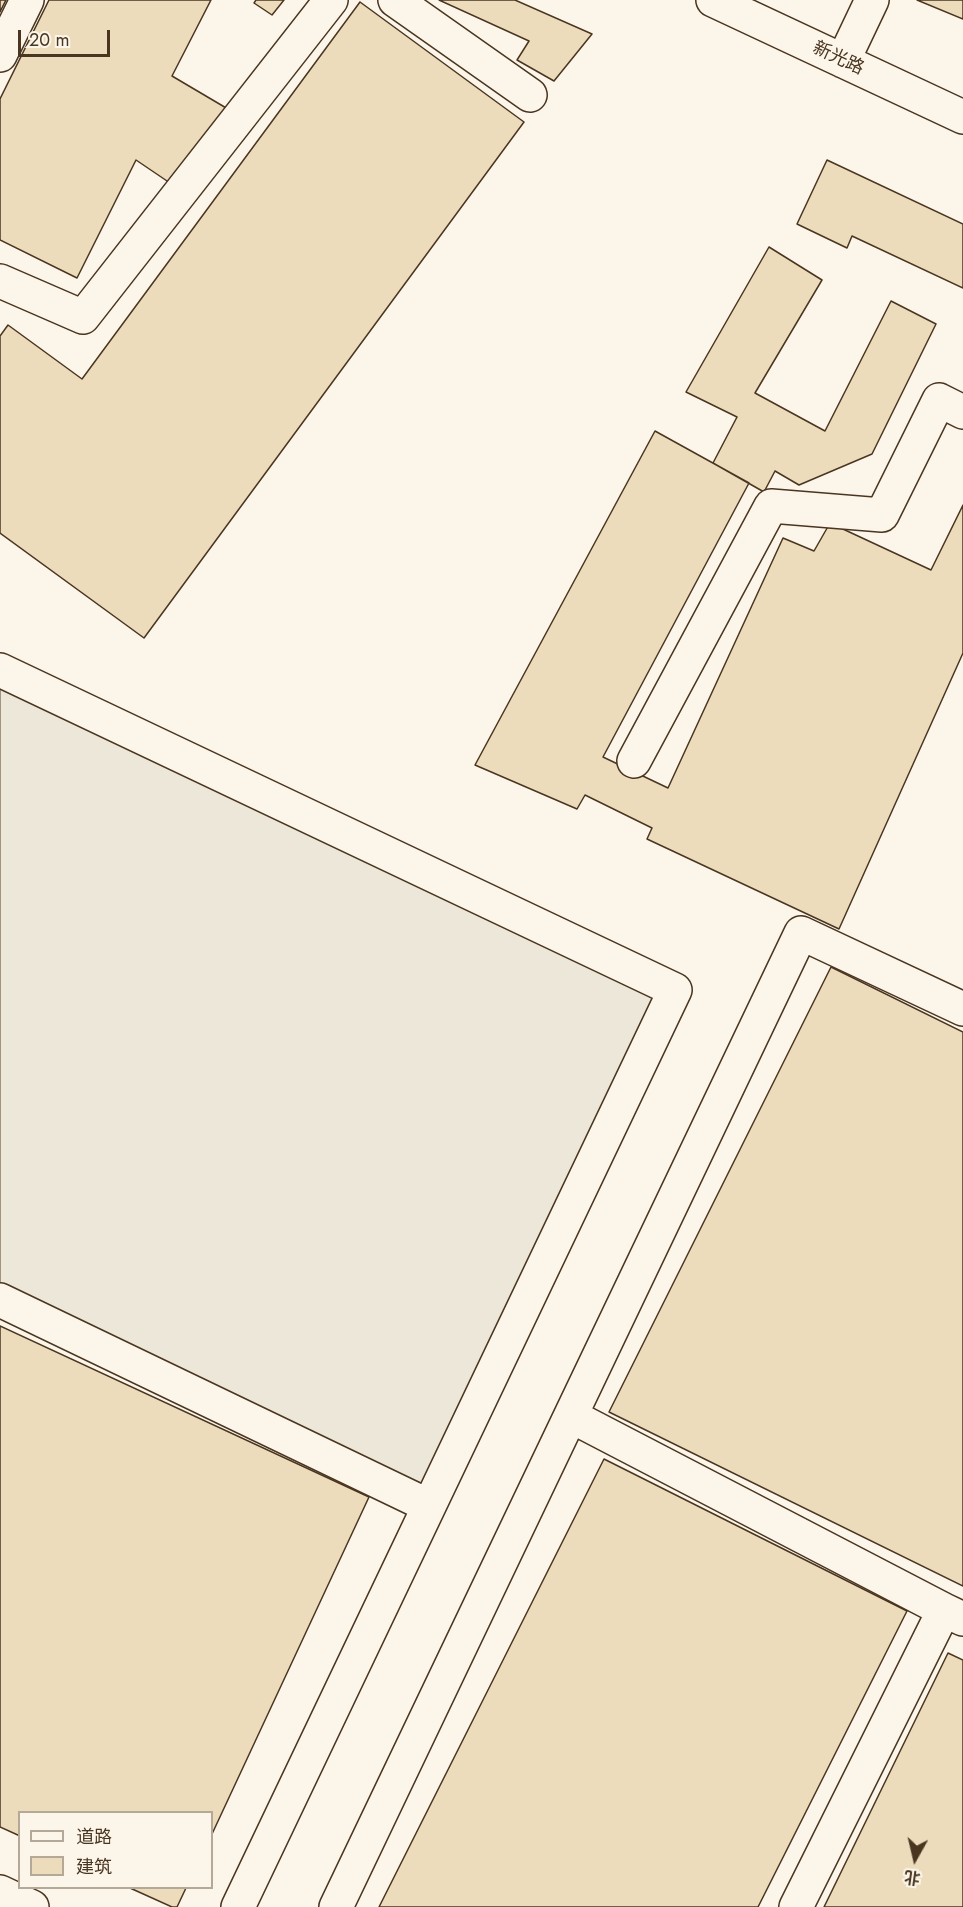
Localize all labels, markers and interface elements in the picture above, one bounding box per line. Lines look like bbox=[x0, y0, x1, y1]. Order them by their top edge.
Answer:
scale bar bbox=[21, 18, 112, 56]
text: 20 m bbox=[29, 27, 69, 53]
street label: 新光路 bbox=[809, 38, 867, 80]
legend bbox=[18, 1811, 213, 1889]
text: 道路 bbox=[76, 1824, 112, 1850]
north arrow bbox=[885, 1829, 945, 1889]
text: 建筑 bbox=[76, 1854, 112, 1880]
text: 北 bbox=[903, 1865, 922, 1890]

